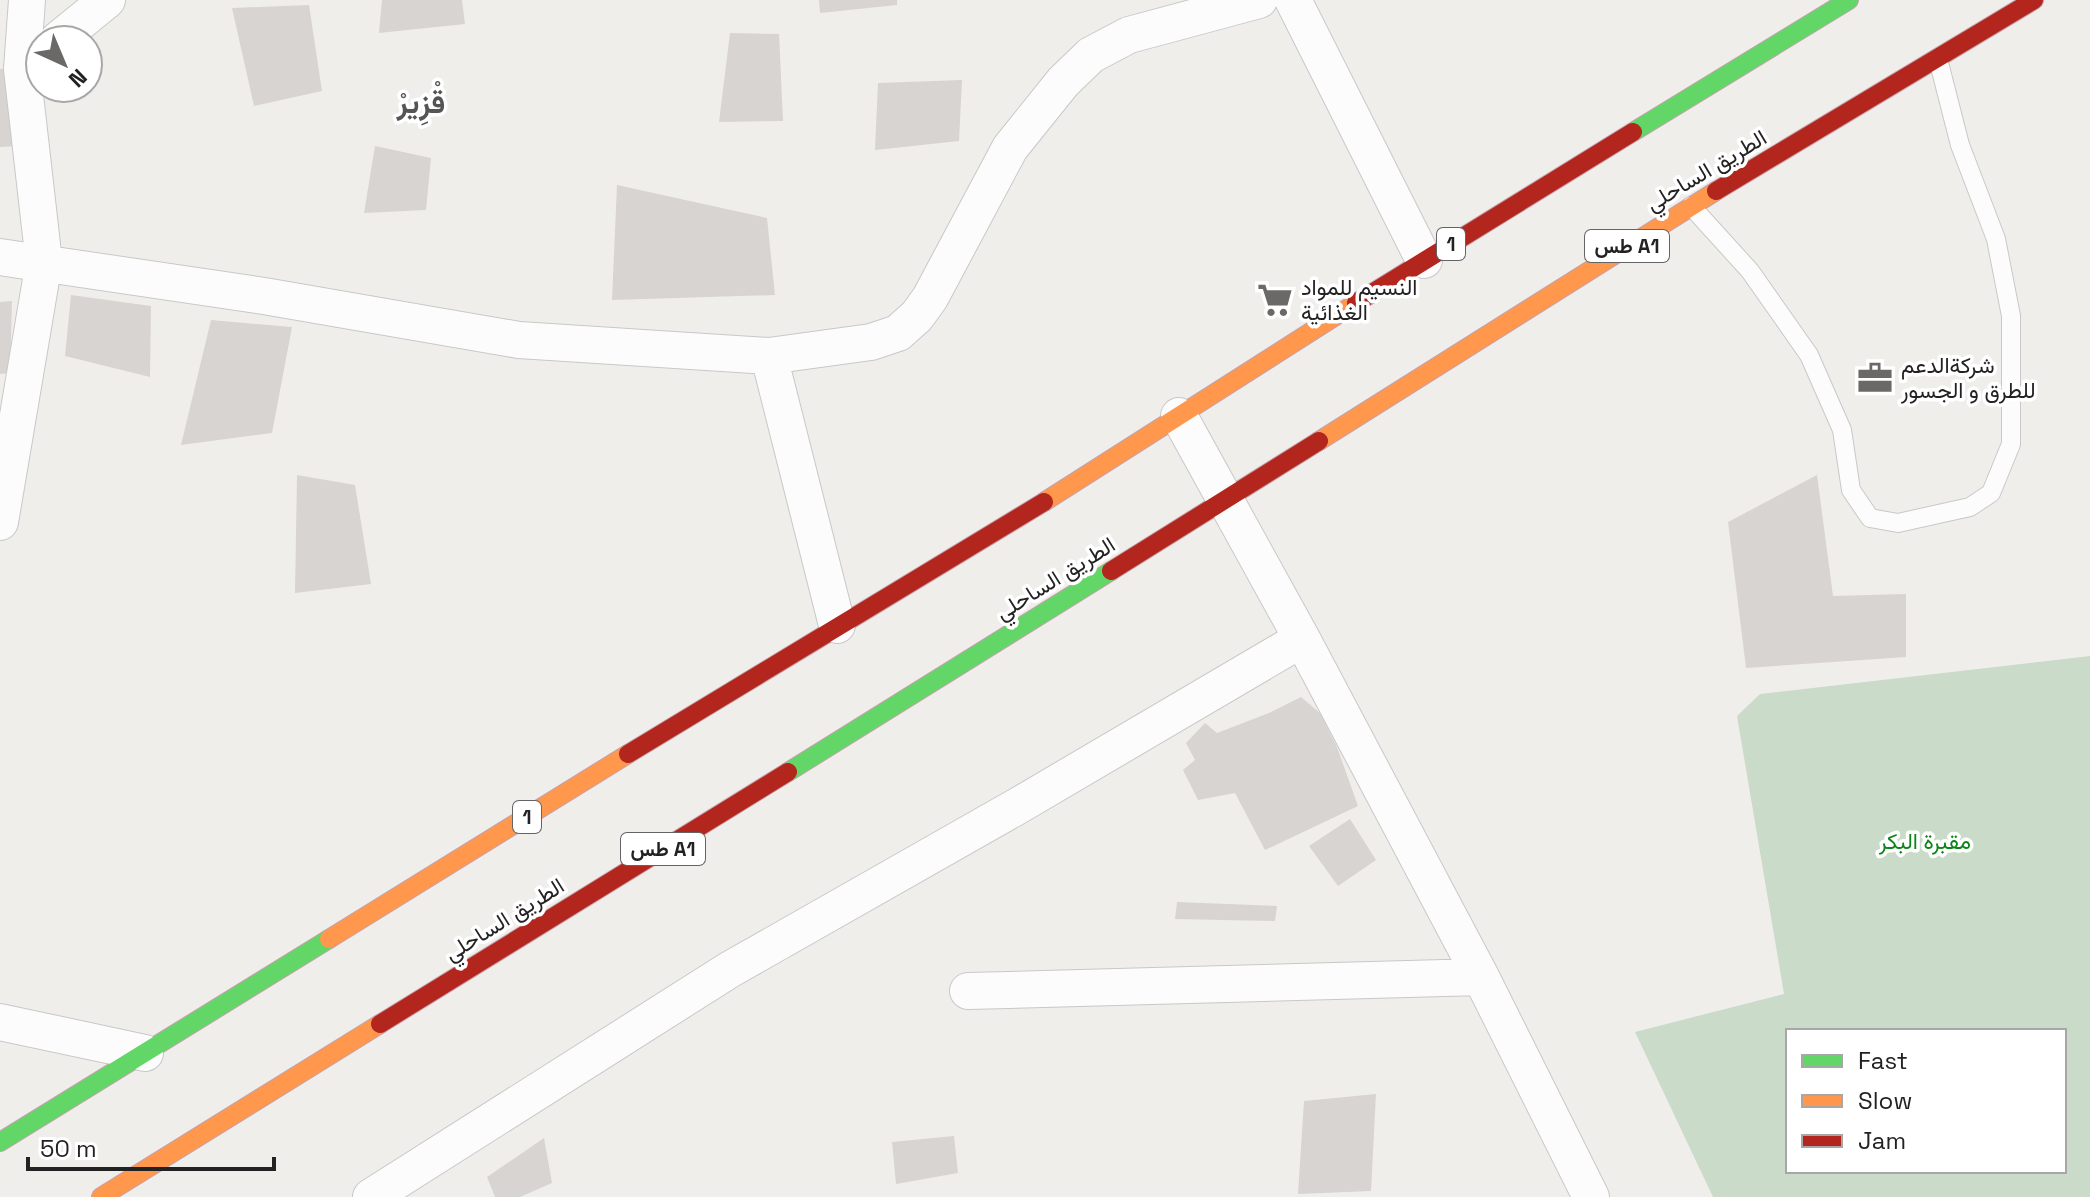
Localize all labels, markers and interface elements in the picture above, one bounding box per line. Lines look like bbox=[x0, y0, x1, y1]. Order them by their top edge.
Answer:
north arrow bbox=[24, 24, 104, 104]
text: N bbox=[63, 63, 93, 94]
district label: قْزِيرْ bbox=[396, 80, 445, 126]
street label: الطريق الساحلي bbox=[1640, 123, 1774, 221]
road number: 1 bbox=[1437, 228, 1465, 260]
road number: طس A1 bbox=[1585, 230, 1669, 262]
place label: النسيم للمواد الغذائية bbox=[1301, 273, 1417, 326]
supermarket icon: النسيم للمواد الغذائية bbox=[1256, 281, 1294, 319]
place label: شركةالدعم للطرق و الجسور bbox=[1900, 351, 2036, 404]
office icon: شركةالدعم للطرق و الجسور bbox=[1856, 359, 1894, 397]
street label: الطريق الساحلي bbox=[990, 530, 1123, 630]
road number: 1 bbox=[513, 801, 541, 833]
park label: مقبرة البكر bbox=[1878, 827, 1971, 855]
road number: طس A1 bbox=[621, 833, 705, 865]
street label: الطريق الساحلي bbox=[439, 871, 572, 971]
legend bbox=[1786, 1029, 2066, 1173]
text: Fast bbox=[1858, 1045, 1908, 1076]
text: Slow bbox=[1858, 1085, 1912, 1116]
scale bar bbox=[28, 1121, 274, 1171]
text: Jam bbox=[1858, 1125, 1906, 1156]
text: 50 m bbox=[40, 1133, 97, 1164]

